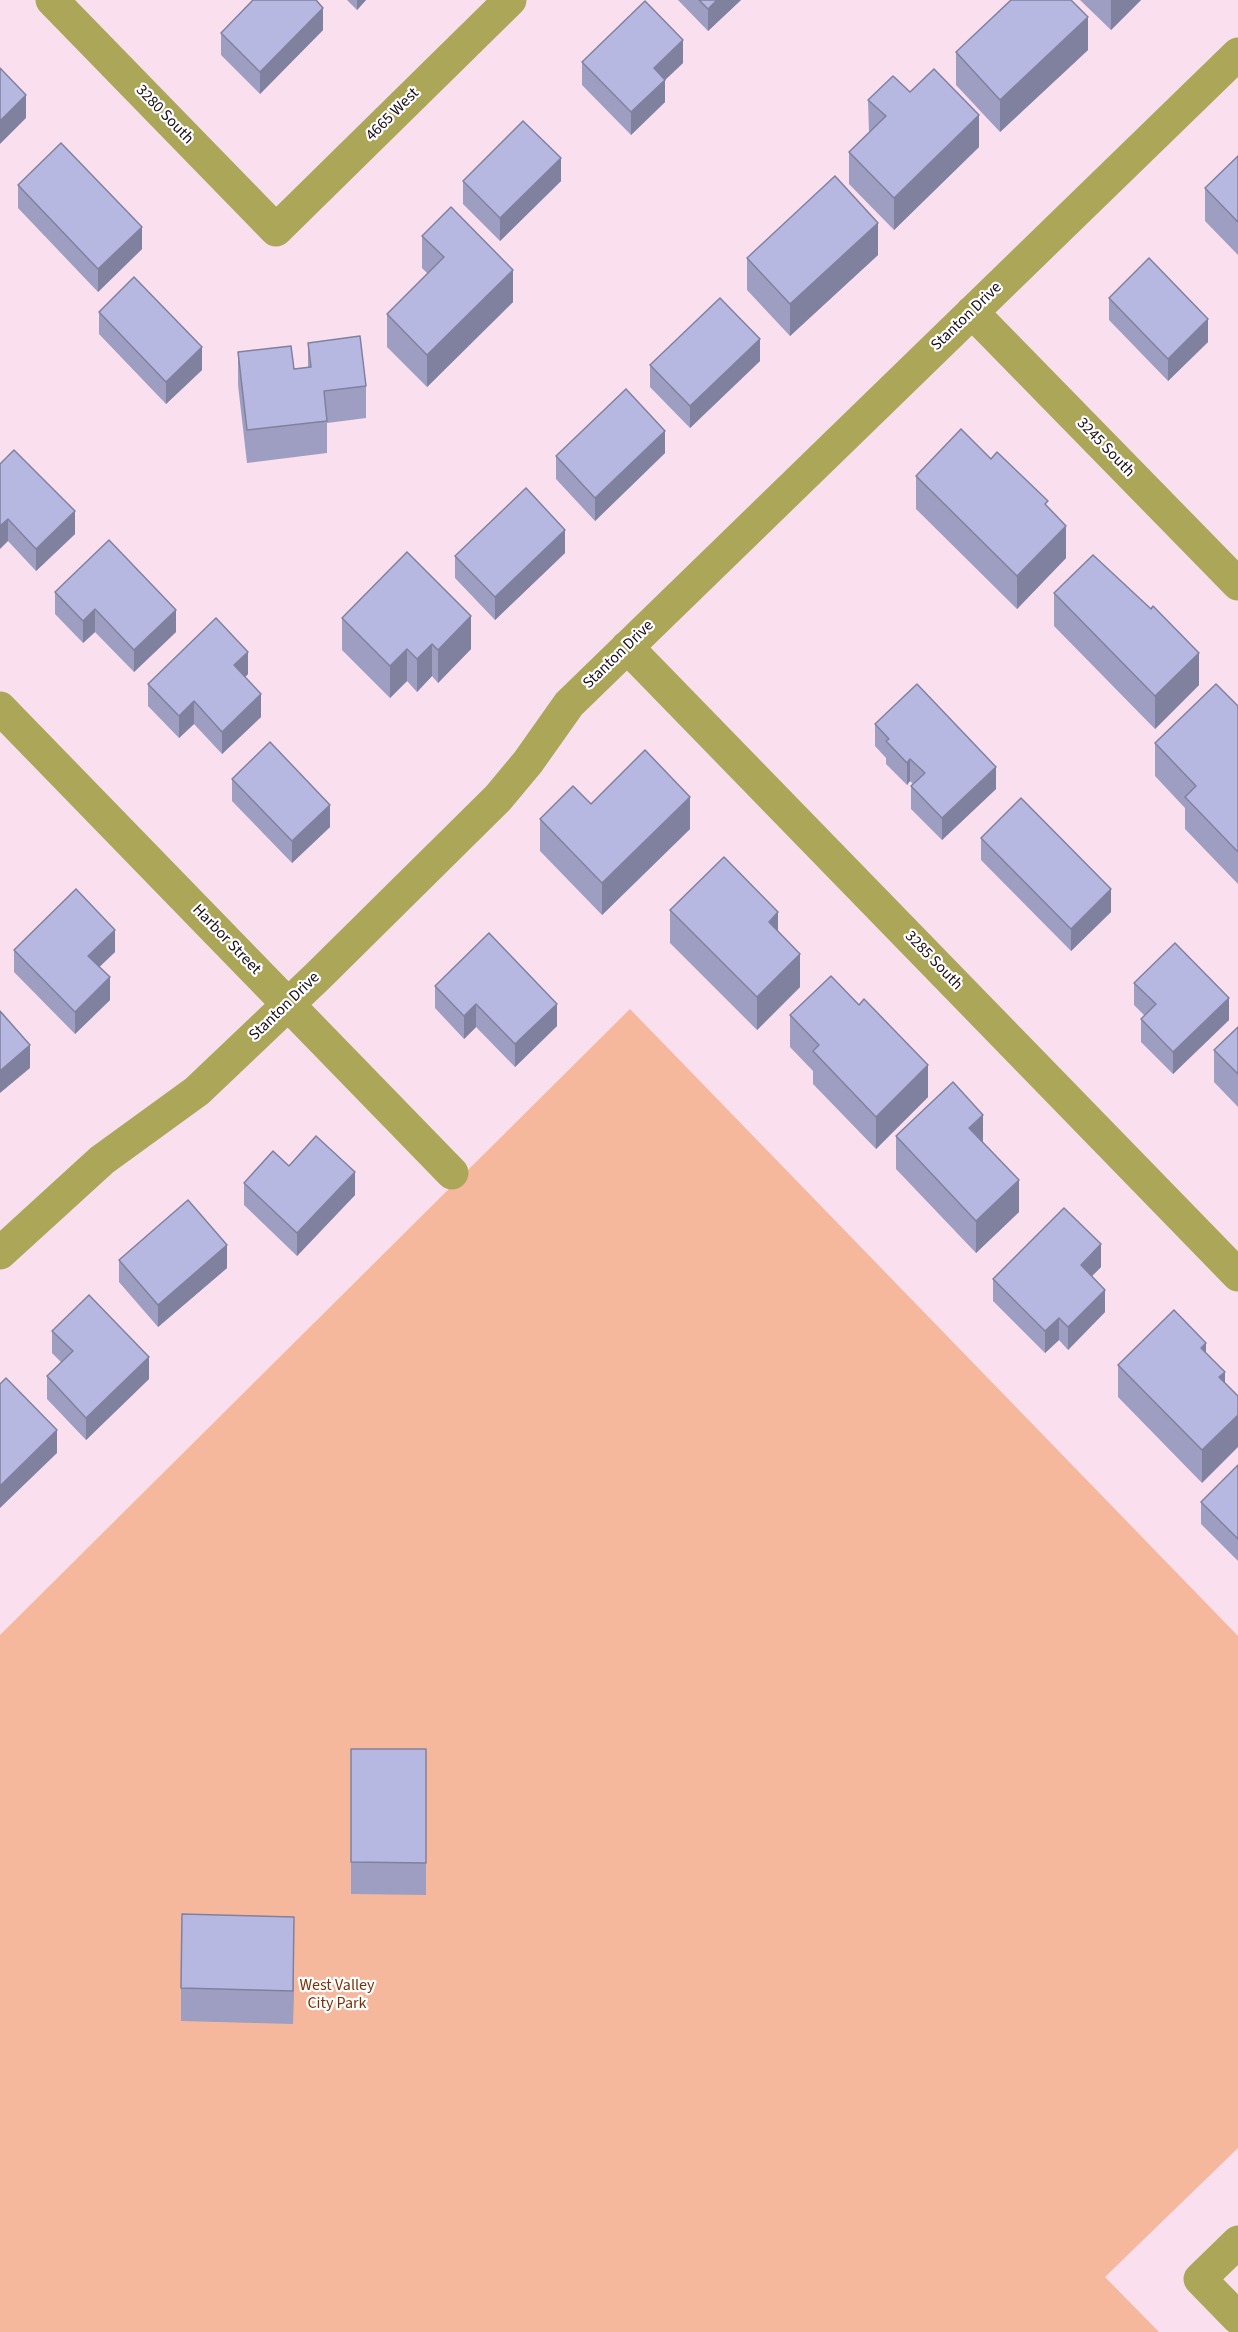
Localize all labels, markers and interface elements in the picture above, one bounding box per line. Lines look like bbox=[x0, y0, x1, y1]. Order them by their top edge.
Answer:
street label: 3280 South bbox=[131, 81, 197, 149]
street label: 4665 West bbox=[362, 84, 424, 146]
street label: Stanton Drive bbox=[928, 279, 1006, 355]
street label: 3245 South bbox=[1072, 414, 1138, 482]
street label: Stanton Drive bbox=[580, 617, 658, 693]
street label: Harbor Street bbox=[188, 901, 264, 979]
street label: 3285 South bbox=[900, 927, 966, 995]
street label: Stanton Drive bbox=[246, 969, 324, 1045]
park label: West Valley City Park bbox=[299, 1976, 375, 2014]

